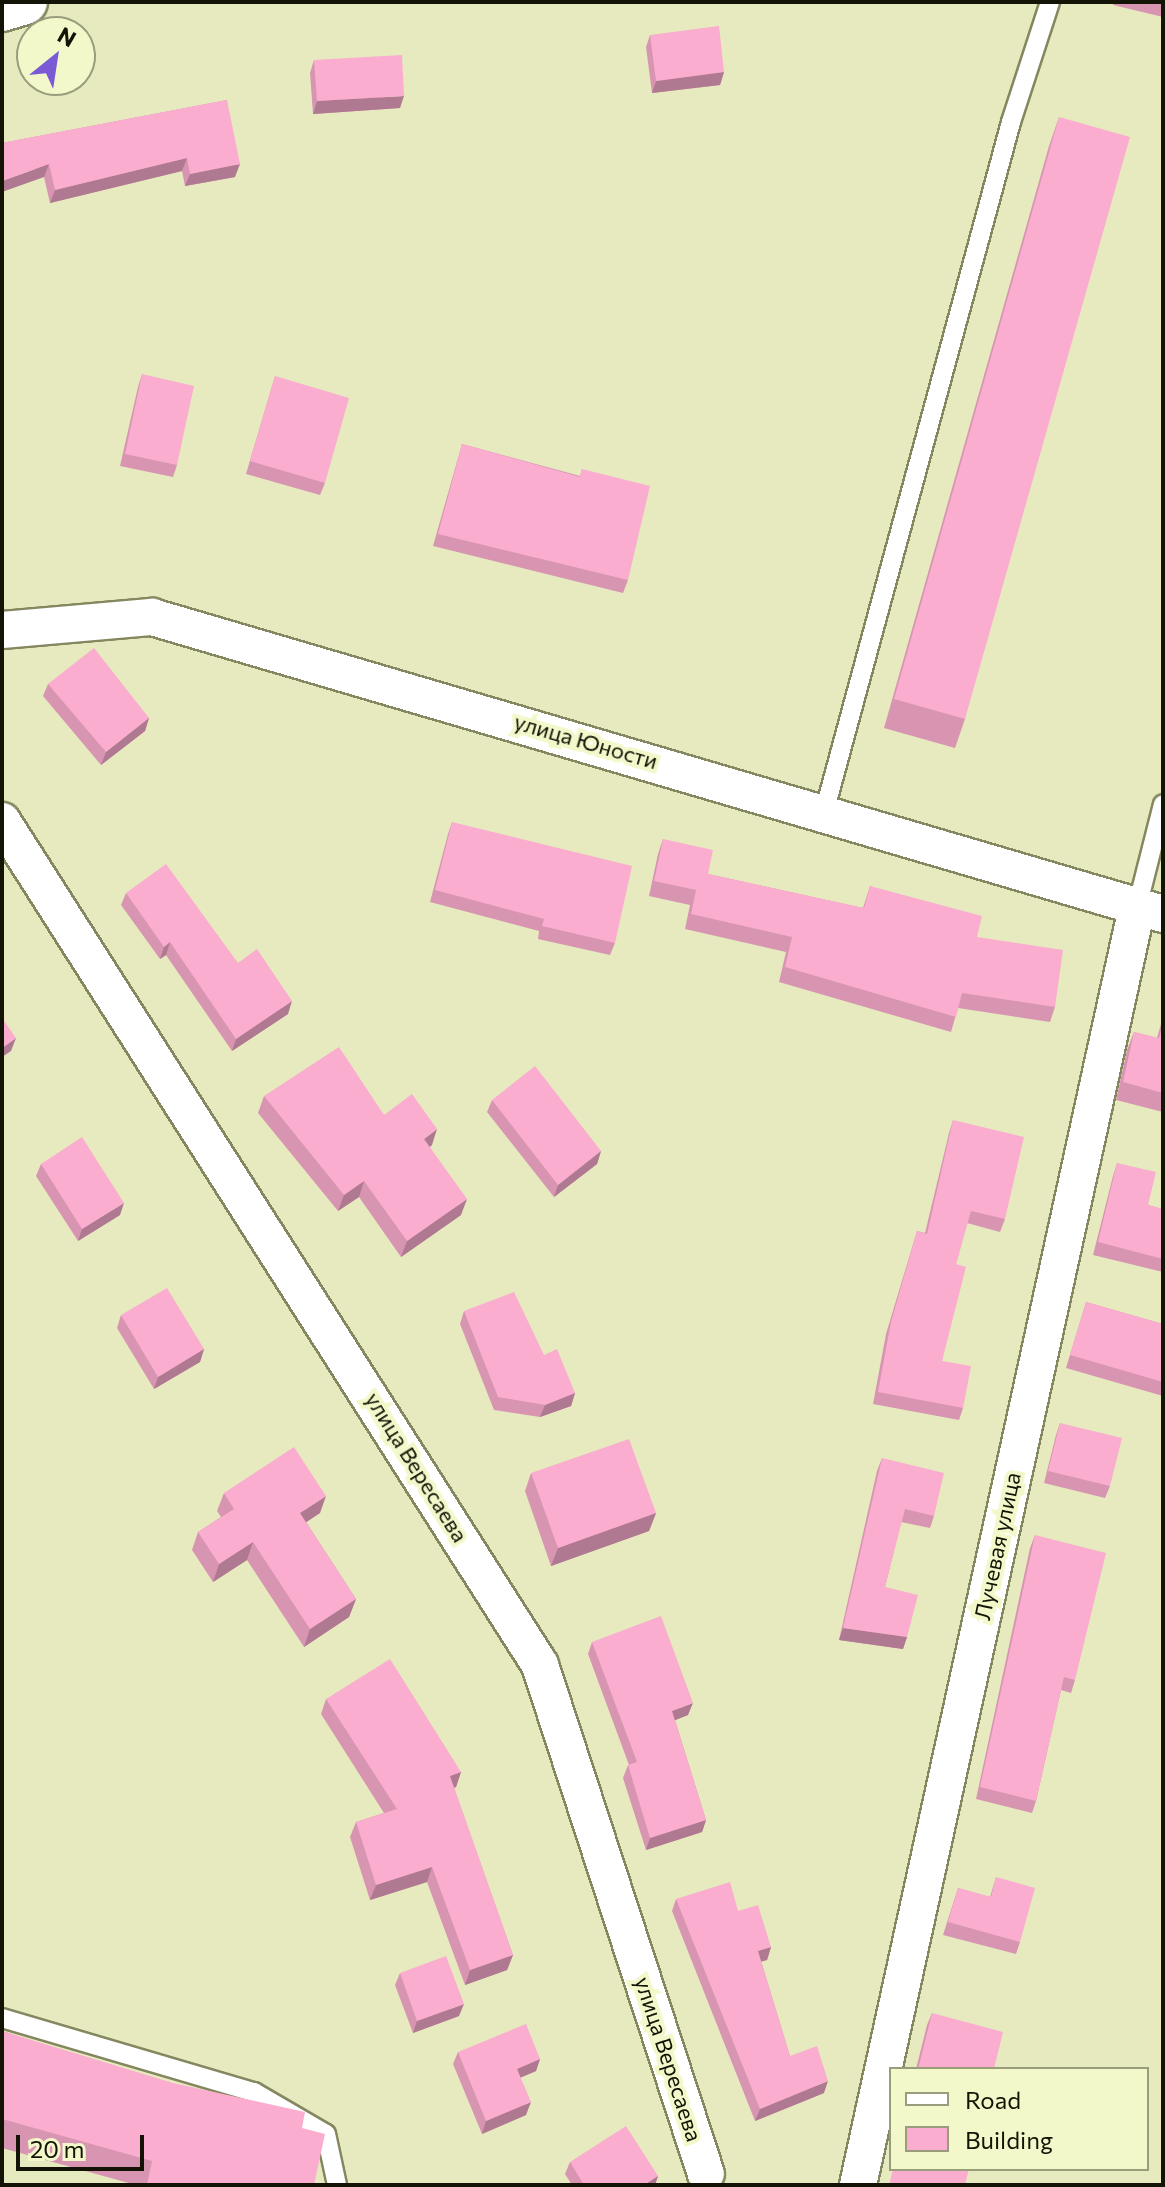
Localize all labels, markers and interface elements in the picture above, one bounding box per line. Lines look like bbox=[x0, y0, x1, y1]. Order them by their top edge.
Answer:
north arrow bbox=[16, 16, 96, 96]
text: N bbox=[53, 21, 81, 52]
street label: улица Юности bbox=[511, 708, 661, 774]
street label: улица Вересаева bbox=[360, 1387, 474, 1547]
street label: Лучевая улица bbox=[968, 1470, 1026, 1622]
street label: улица Вересаева bbox=[630, 1973, 708, 2145]
legend bbox=[889, 2067, 1149, 2171]
text: Road bbox=[965, 2085, 1021, 2114]
scale bar bbox=[20, 2119, 148, 2169]
text: Building bbox=[965, 2125, 1053, 2154]
text: 20 m bbox=[30, 2134, 84, 2163]

